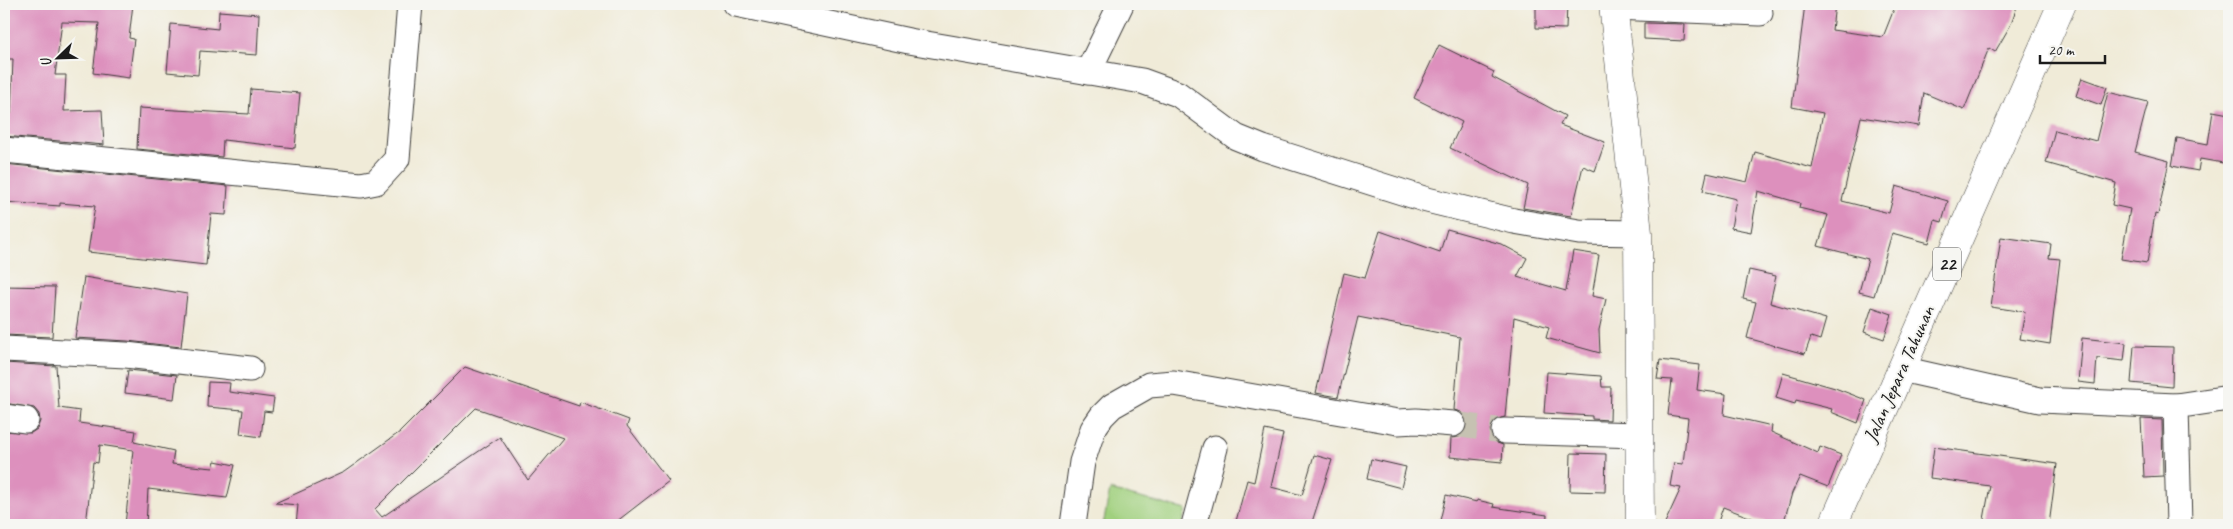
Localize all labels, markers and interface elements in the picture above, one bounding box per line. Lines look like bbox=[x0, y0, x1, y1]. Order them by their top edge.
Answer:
north arrow bbox=[32, 32, 82, 82]
scale bar bbox=[2040, 32, 2106, 64]
text: 20 m bbox=[2048, 41, 2075, 60]
text: U bbox=[36, 53, 56, 69]
road number: 22 bbox=[1933, 248, 1961, 280]
street label: Jalan Jepara Tahunan bbox=[1857, 301, 1941, 447]

